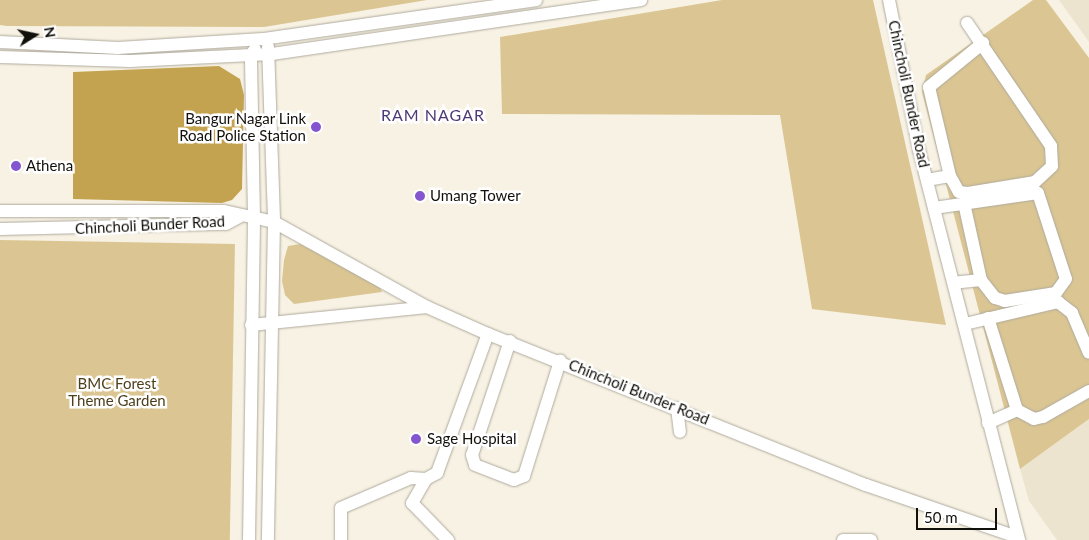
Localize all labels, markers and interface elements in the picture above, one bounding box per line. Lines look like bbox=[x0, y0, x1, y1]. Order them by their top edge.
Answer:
north arrow bbox=[10, 10, 60, 60]
street label: Chincholi Bunder Road bbox=[885, 19, 933, 169]
text: N bbox=[41, 26, 60, 39]
district label: RAM NAGAR bbox=[380, 105, 486, 125]
place label: Bangur Nagar Link Road Police Station bbox=[179, 109, 306, 144]
marker: Bangur Nagar Link Road Police Station bbox=[310, 121, 322, 133]
place label: Athena bbox=[26, 157, 73, 175]
marker: Athena bbox=[10, 160, 22, 172]
place label: Umang Tower bbox=[430, 187, 521, 205]
marker: Umang Tower bbox=[414, 190, 426, 202]
street label: Chincholi Bunder Road bbox=[74, 212, 226, 238]
street label: Chincholi Bunder Road bbox=[566, 355, 712, 429]
park label: BMC Forest Theme Garden bbox=[68, 374, 166, 409]
place label: Sage Hospital bbox=[427, 430, 517, 448]
marker: Sage Hospital bbox=[409, 432, 423, 446]
scale bar bbox=[919, 498, 1000, 530]
text: 50 m bbox=[924, 508, 958, 526]

